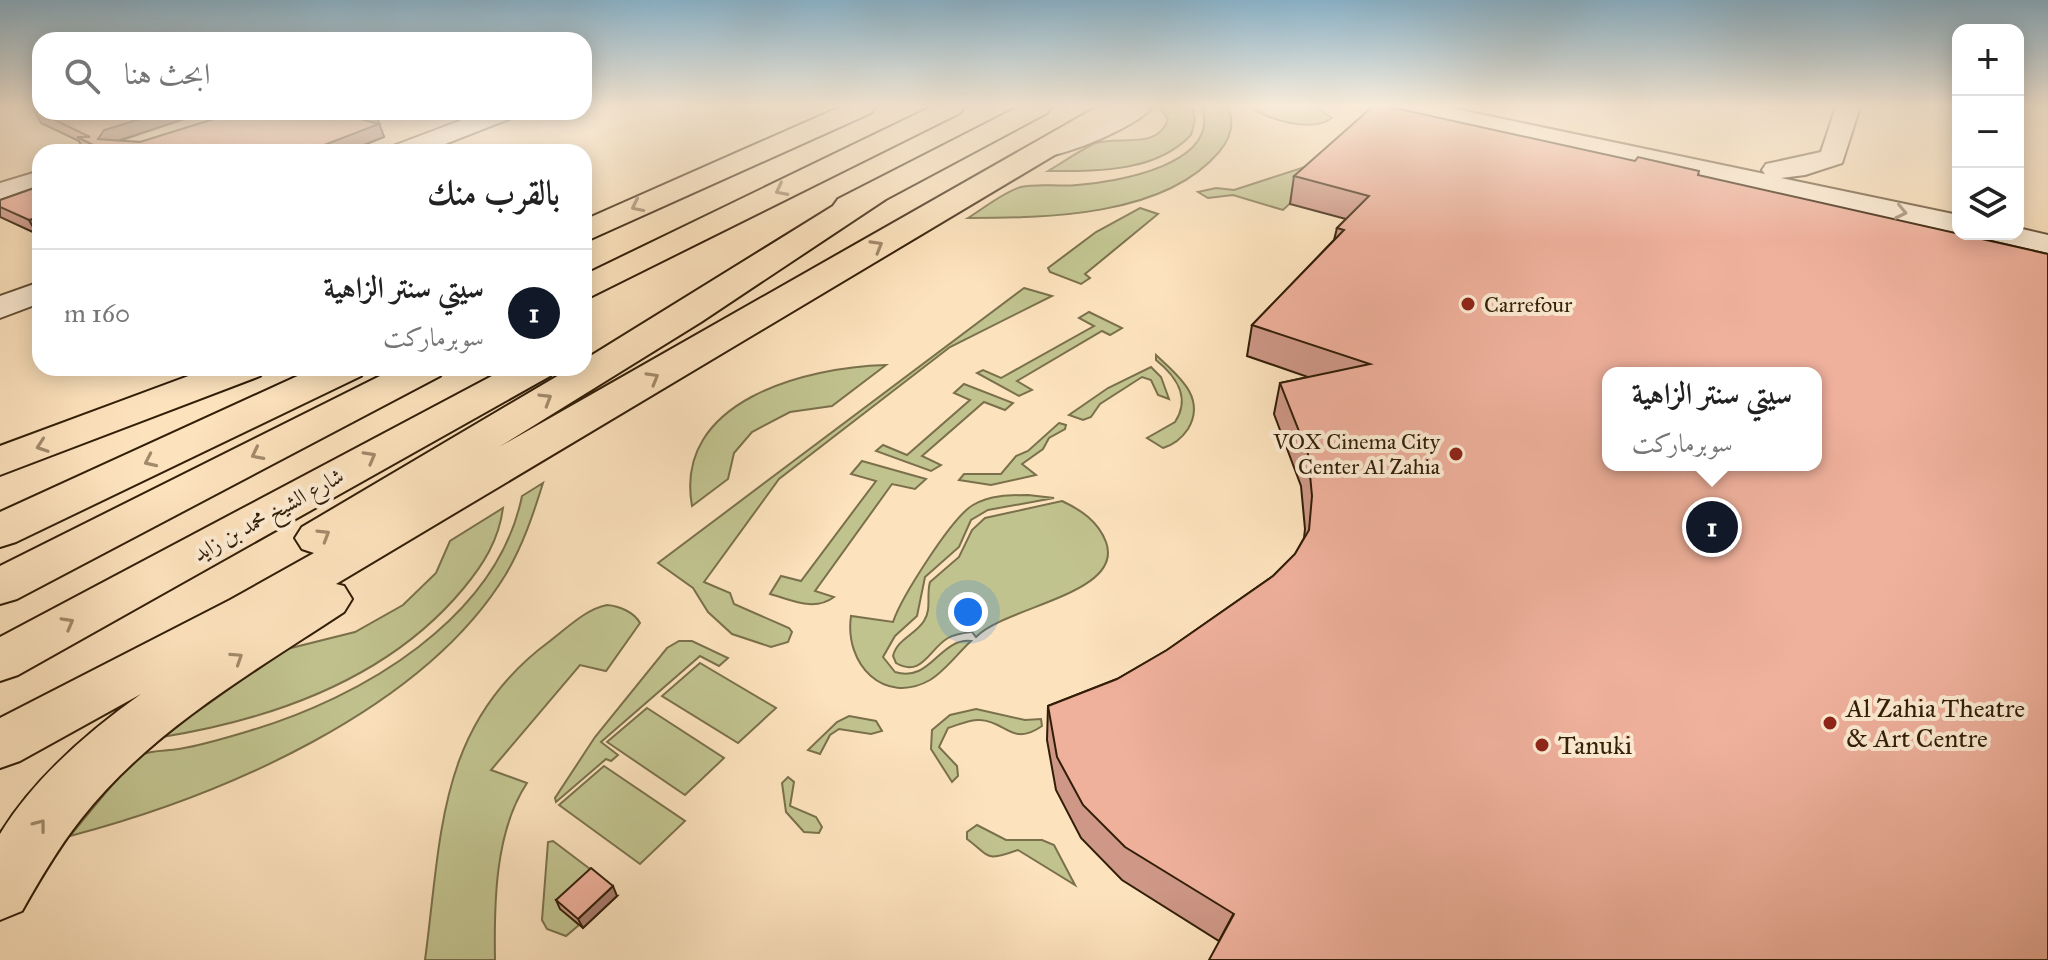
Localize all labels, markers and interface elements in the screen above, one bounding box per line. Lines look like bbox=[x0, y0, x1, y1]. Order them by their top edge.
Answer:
map controls bbox=[1952, 24, 2024, 240]
button: + bbox=[1952, 24, 2024, 96]
search box bbox=[32, 32, 592, 120]
icon: search bbox=[60, 54, 104, 98]
text: ابحث هنا bbox=[124, 56, 210, 92]
button: − bbox=[1952, 96, 2024, 168]
button: layers bbox=[1952, 168, 2024, 240]
text: بالقرب منك bbox=[427, 172, 560, 213]
one-way arrow bbox=[774, 181, 789, 196]
one-way arrow bbox=[631, 197, 646, 212]
one-way arrow bbox=[1893, 203, 1907, 220]
one-way arrow bbox=[868, 241, 883, 256]
text: سيتي سنتر الزاهية bbox=[324, 270, 484, 306]
place label: Carrefour bbox=[1484, 291, 1573, 318]
marker: Carrefour bbox=[1459, 295, 1477, 313]
text: 160 m bbox=[64, 297, 130, 329]
text: 1 bbox=[529, 297, 539, 329]
text: سوبرماركت bbox=[383, 321, 484, 353]
popup bbox=[1602, 367, 1822, 471]
one-way arrow bbox=[644, 372, 659, 388]
text: سيتي سنتر الزاهية bbox=[1632, 376, 1792, 412]
one-way arrow bbox=[538, 394, 552, 409]
text: سوبرماركت bbox=[1632, 427, 1733, 459]
place label: VOX Cinema City Center Al Zahia bbox=[1272, 428, 1441, 480]
one-way arrow bbox=[36, 437, 50, 453]
one-way arrow bbox=[250, 444, 265, 460]
marker: VOX Cinema City Center Al Zahia bbox=[1447, 445, 1465, 463]
one-way arrow bbox=[143, 451, 158, 467]
one-way arrow bbox=[362, 452, 376, 467]
street label: شارع الشيخ محمد بن زايد bbox=[188, 462, 351, 572]
pin: 1 bbox=[1686, 497, 1738, 557]
one-way arrow bbox=[315, 529, 330, 544]
your location bbox=[948, 592, 988, 632]
one-way arrow bbox=[60, 617, 74, 633]
one-way arrow bbox=[228, 652, 243, 667]
place label: Al Zahia Theatre & Art Centre bbox=[1845, 692, 2025, 754]
marker: Al Zahia Theatre & Art Centre bbox=[1821, 714, 1839, 732]
place label: Tanuki bbox=[1558, 729, 1632, 761]
marker: Tanuki bbox=[1533, 736, 1551, 754]
one-way arrow bbox=[30, 820, 45, 834]

